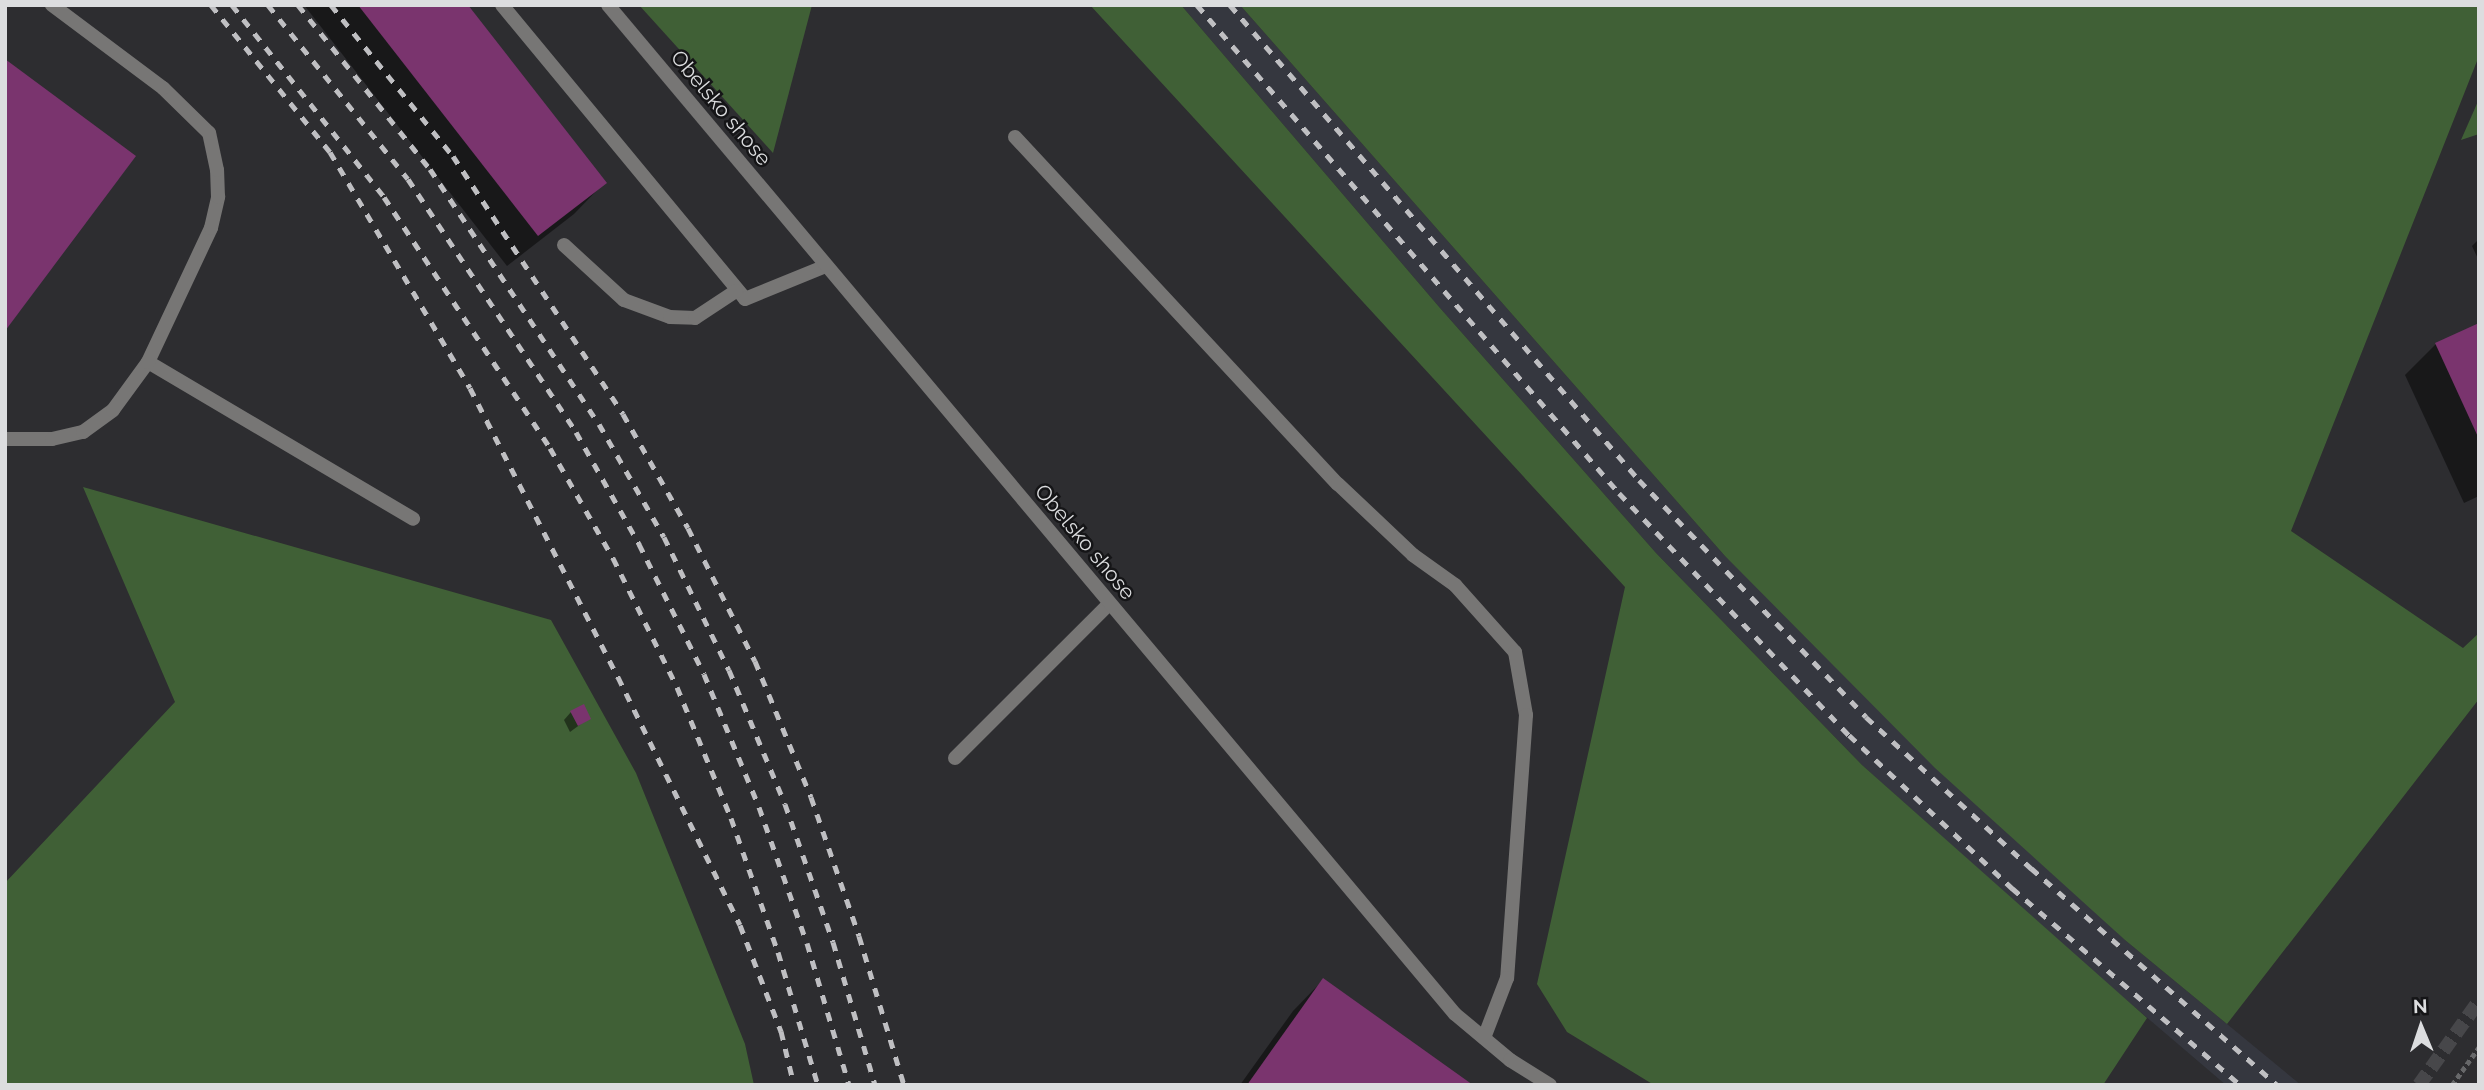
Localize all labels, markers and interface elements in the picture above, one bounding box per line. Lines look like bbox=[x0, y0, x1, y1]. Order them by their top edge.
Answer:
street label: Obelsko shose bbox=[665, 45, 777, 171]
street label: Obelsko shose bbox=[1029, 479, 1141, 605]
north arrow bbox=[2386, 992, 2456, 1062]
text: N bbox=[2413, 995, 2428, 1017]

